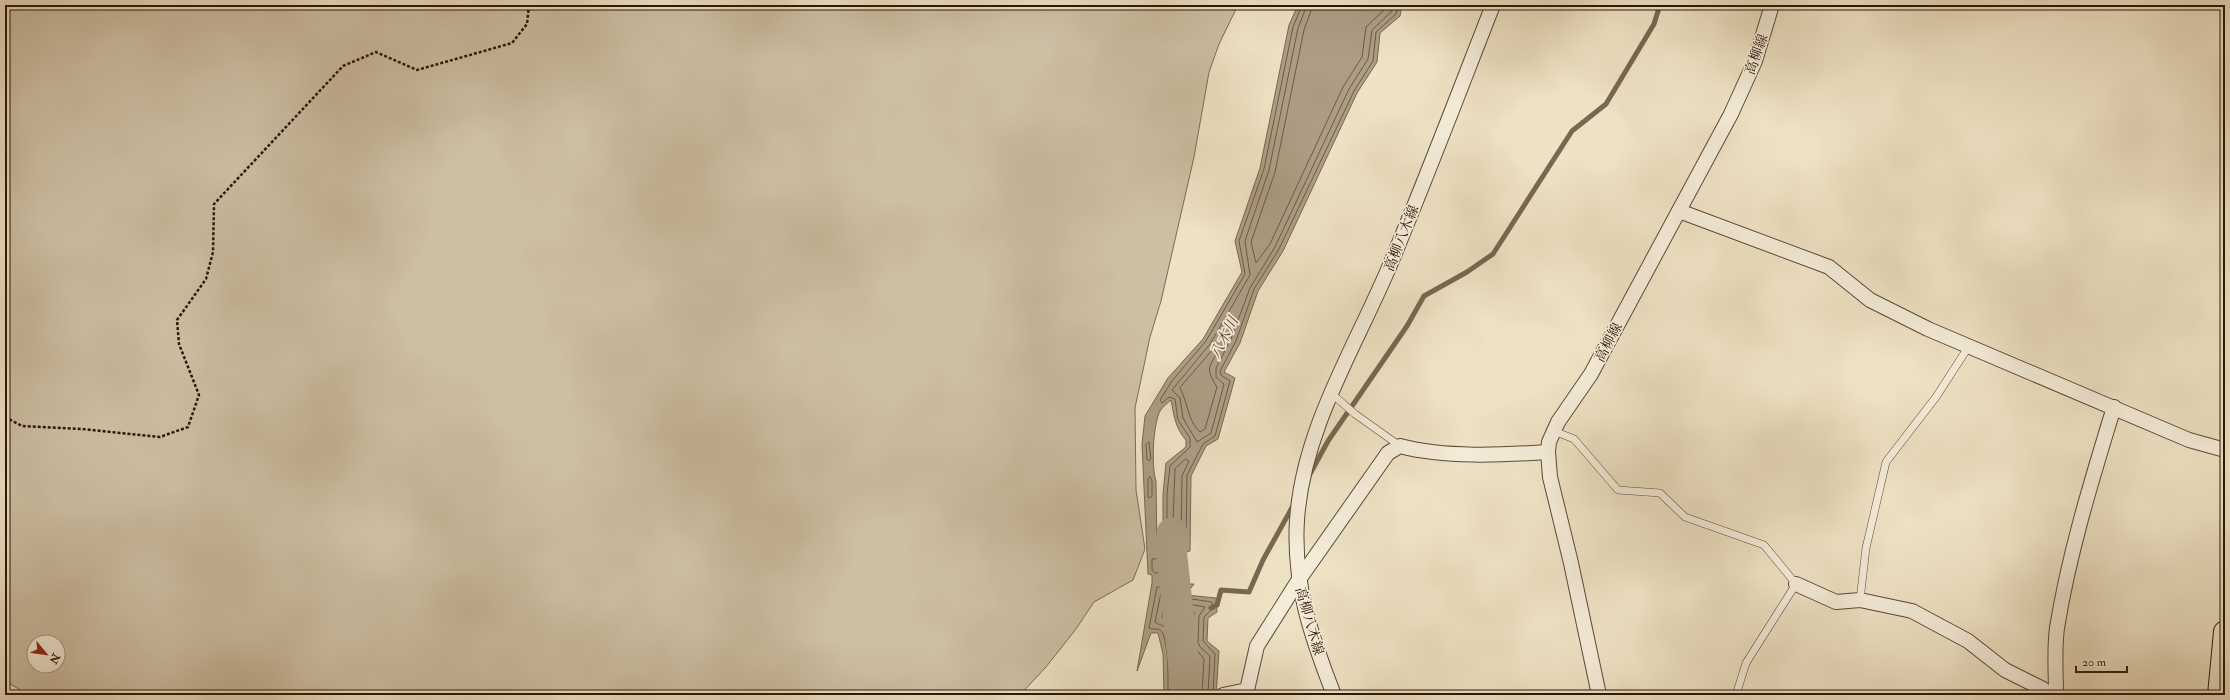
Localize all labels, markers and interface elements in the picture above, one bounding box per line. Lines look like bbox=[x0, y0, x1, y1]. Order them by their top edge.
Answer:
street label: 高柳線 bbox=[1741, 32, 1772, 77]
street label: 高柳八木線 bbox=[1380, 203, 1422, 274]
water label: 八木川 bbox=[1206, 312, 1244, 363]
street label: 高柳線 bbox=[1591, 320, 1626, 365]
street label: 高柳八木線 bbox=[1292, 585, 1327, 657]
north arrow bbox=[26, 634, 66, 674]
scale bar bbox=[2076, 648, 2127, 674]
text: N bbox=[46, 650, 63, 667]
text: 20 m bbox=[2082, 655, 2107, 670]

